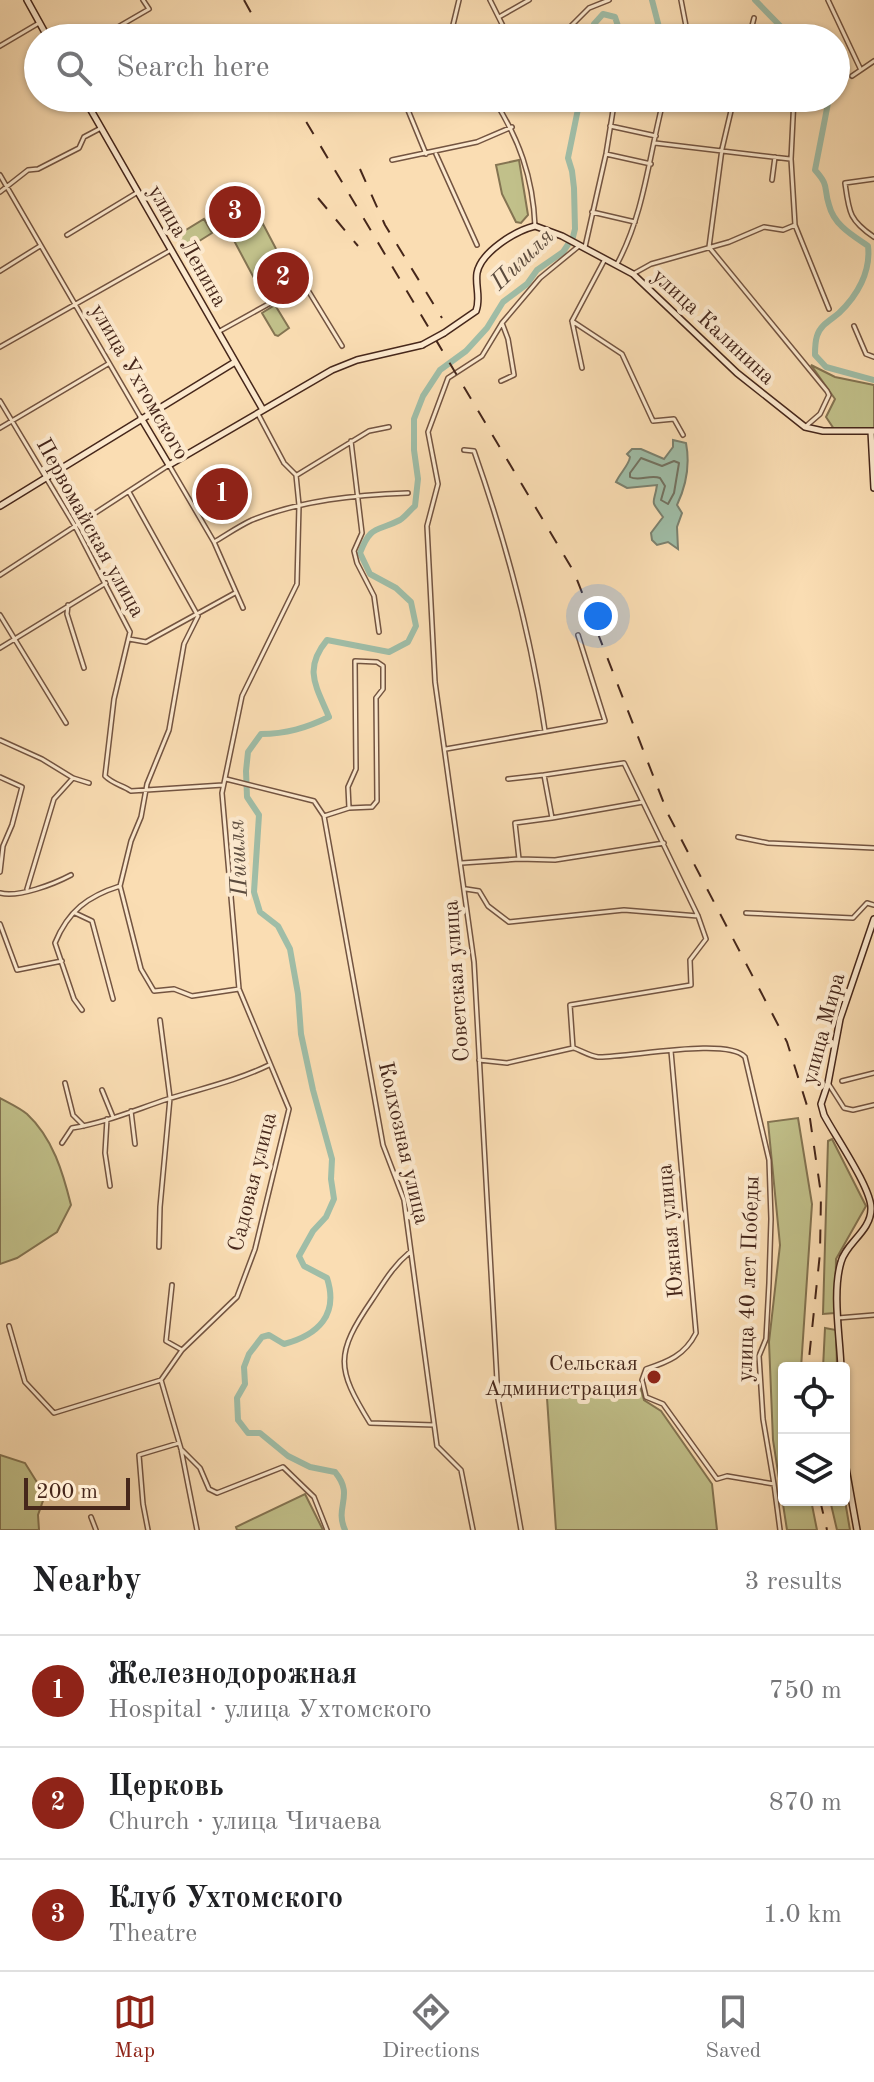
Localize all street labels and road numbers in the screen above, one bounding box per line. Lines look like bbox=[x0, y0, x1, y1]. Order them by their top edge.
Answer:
street label: улица Ленина bbox=[143, 181, 231, 311]
street label: улица Калинина bbox=[647, 265, 779, 389]
street label: улица Ухтомского bbox=[86, 300, 192, 464]
street label: Первомайская улица bbox=[32, 435, 148, 621]
street label: Советская улица bbox=[440, 899, 474, 1063]
street label: улица Мира bbox=[798, 971, 850, 1087]
street label: Колхозная улица bbox=[374, 1060, 432, 1227]
street label: Садовая улица bbox=[225, 1110, 281, 1254]
street label: Южная улица bbox=[654, 1163, 688, 1299]
street label: улица 40 лет Победы bbox=[734, 1175, 764, 1383]

